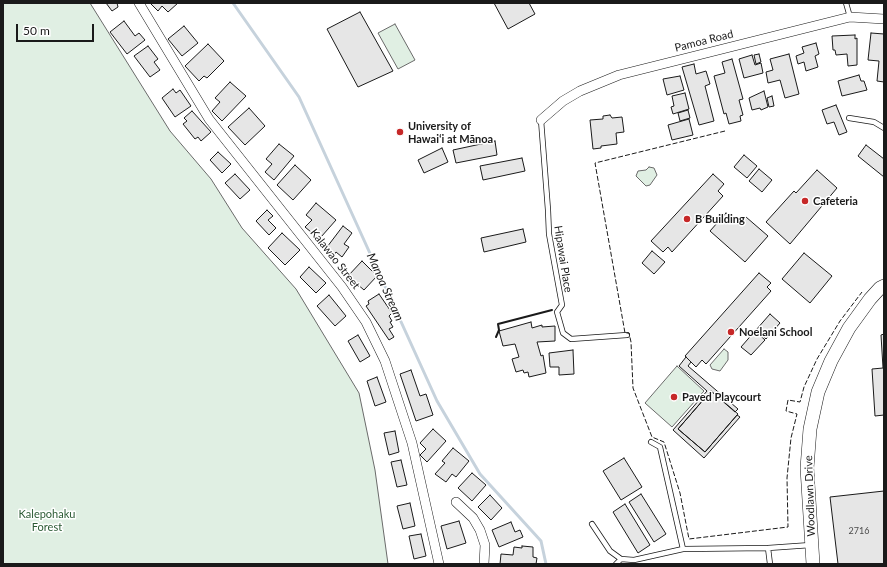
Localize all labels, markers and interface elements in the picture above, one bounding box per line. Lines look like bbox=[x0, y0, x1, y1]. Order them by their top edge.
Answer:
scale bar bbox=[18, 16, 96, 42]
text: 50 m bbox=[23, 23, 50, 38]
street label: Pamoa Road bbox=[673, 27, 735, 55]
place label: University of Hawaiʻi at Mānoa bbox=[408, 119, 493, 145]
marker: University of Hawaiʻi at Mānoa bbox=[395, 127, 405, 137]
place label: Cafeteria bbox=[813, 194, 858, 208]
marker: Cafeteria bbox=[800, 196, 810, 206]
place label: B Building bbox=[695, 212, 745, 226]
marker: B Building bbox=[682, 214, 692, 224]
street label: Hipawai Place bbox=[551, 225, 575, 293]
street label: Kalawao Street bbox=[307, 226, 363, 292]
water label: Manoa Stream bbox=[364, 251, 406, 323]
place label: Noelani School bbox=[739, 325, 812, 339]
marker: Noelani School bbox=[726, 327, 736, 337]
place label: Paved Playcourt bbox=[682, 390, 761, 404]
marker: Paved Playcourt bbox=[669, 392, 679, 402]
street label: Woodlawn Drive bbox=[802, 455, 818, 537]
park label: Kalepohaku Forest bbox=[19, 507, 75, 533]
house number: 2716 bbox=[849, 526, 869, 536]

